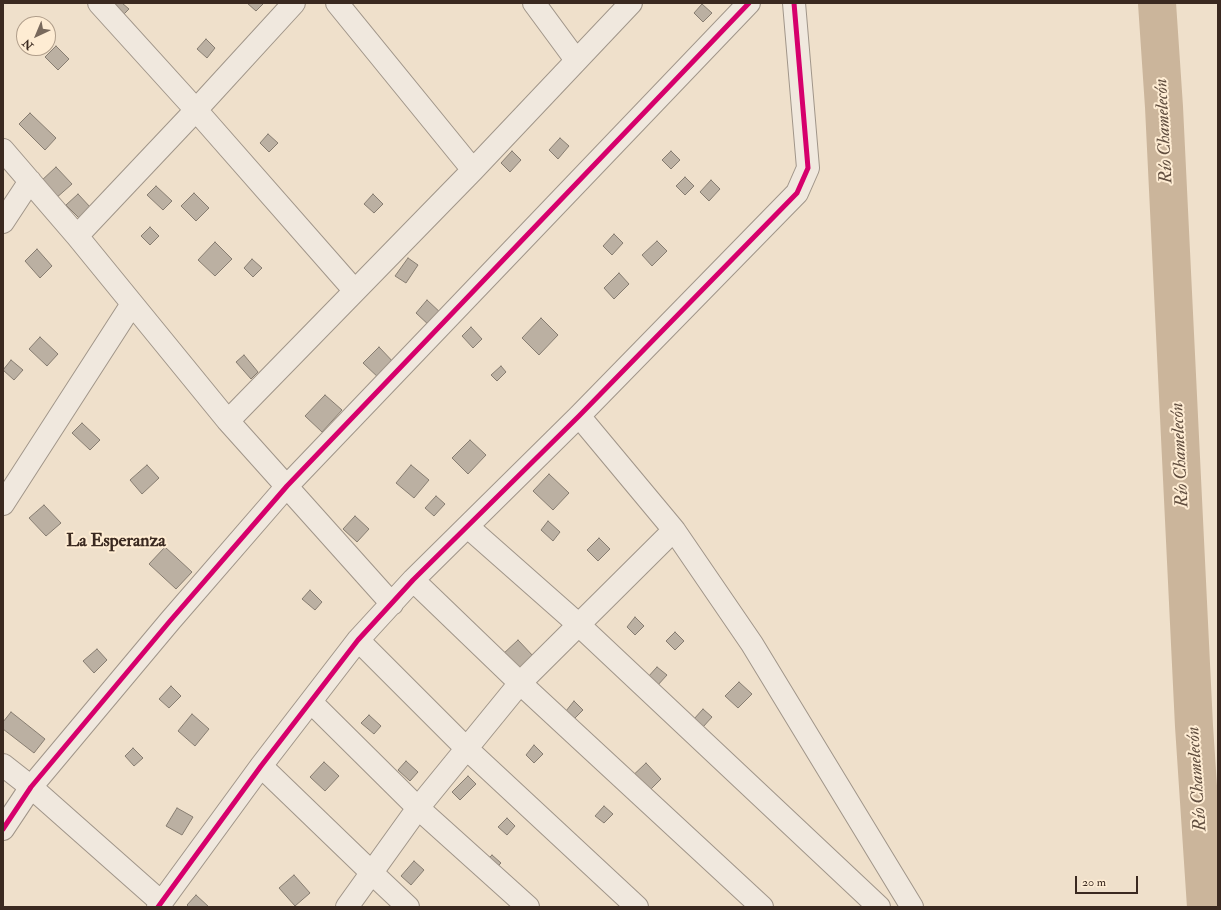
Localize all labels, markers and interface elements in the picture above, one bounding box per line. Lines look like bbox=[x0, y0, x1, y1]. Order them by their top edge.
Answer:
north arrow bbox=[16, 16, 56, 56]
text: N bbox=[20, 36, 36, 52]
water label: Río Chamelecón bbox=[1151, 78, 1179, 184]
water label: Río Chamelecón bbox=[1167, 402, 1195, 508]
district label: La Esperanza bbox=[66, 531, 166, 553]
water label: Río Chamelecón bbox=[1184, 726, 1212, 832]
scale bar bbox=[1077, 868, 1140, 894]
text: 20 m bbox=[1082, 875, 1106, 890]

